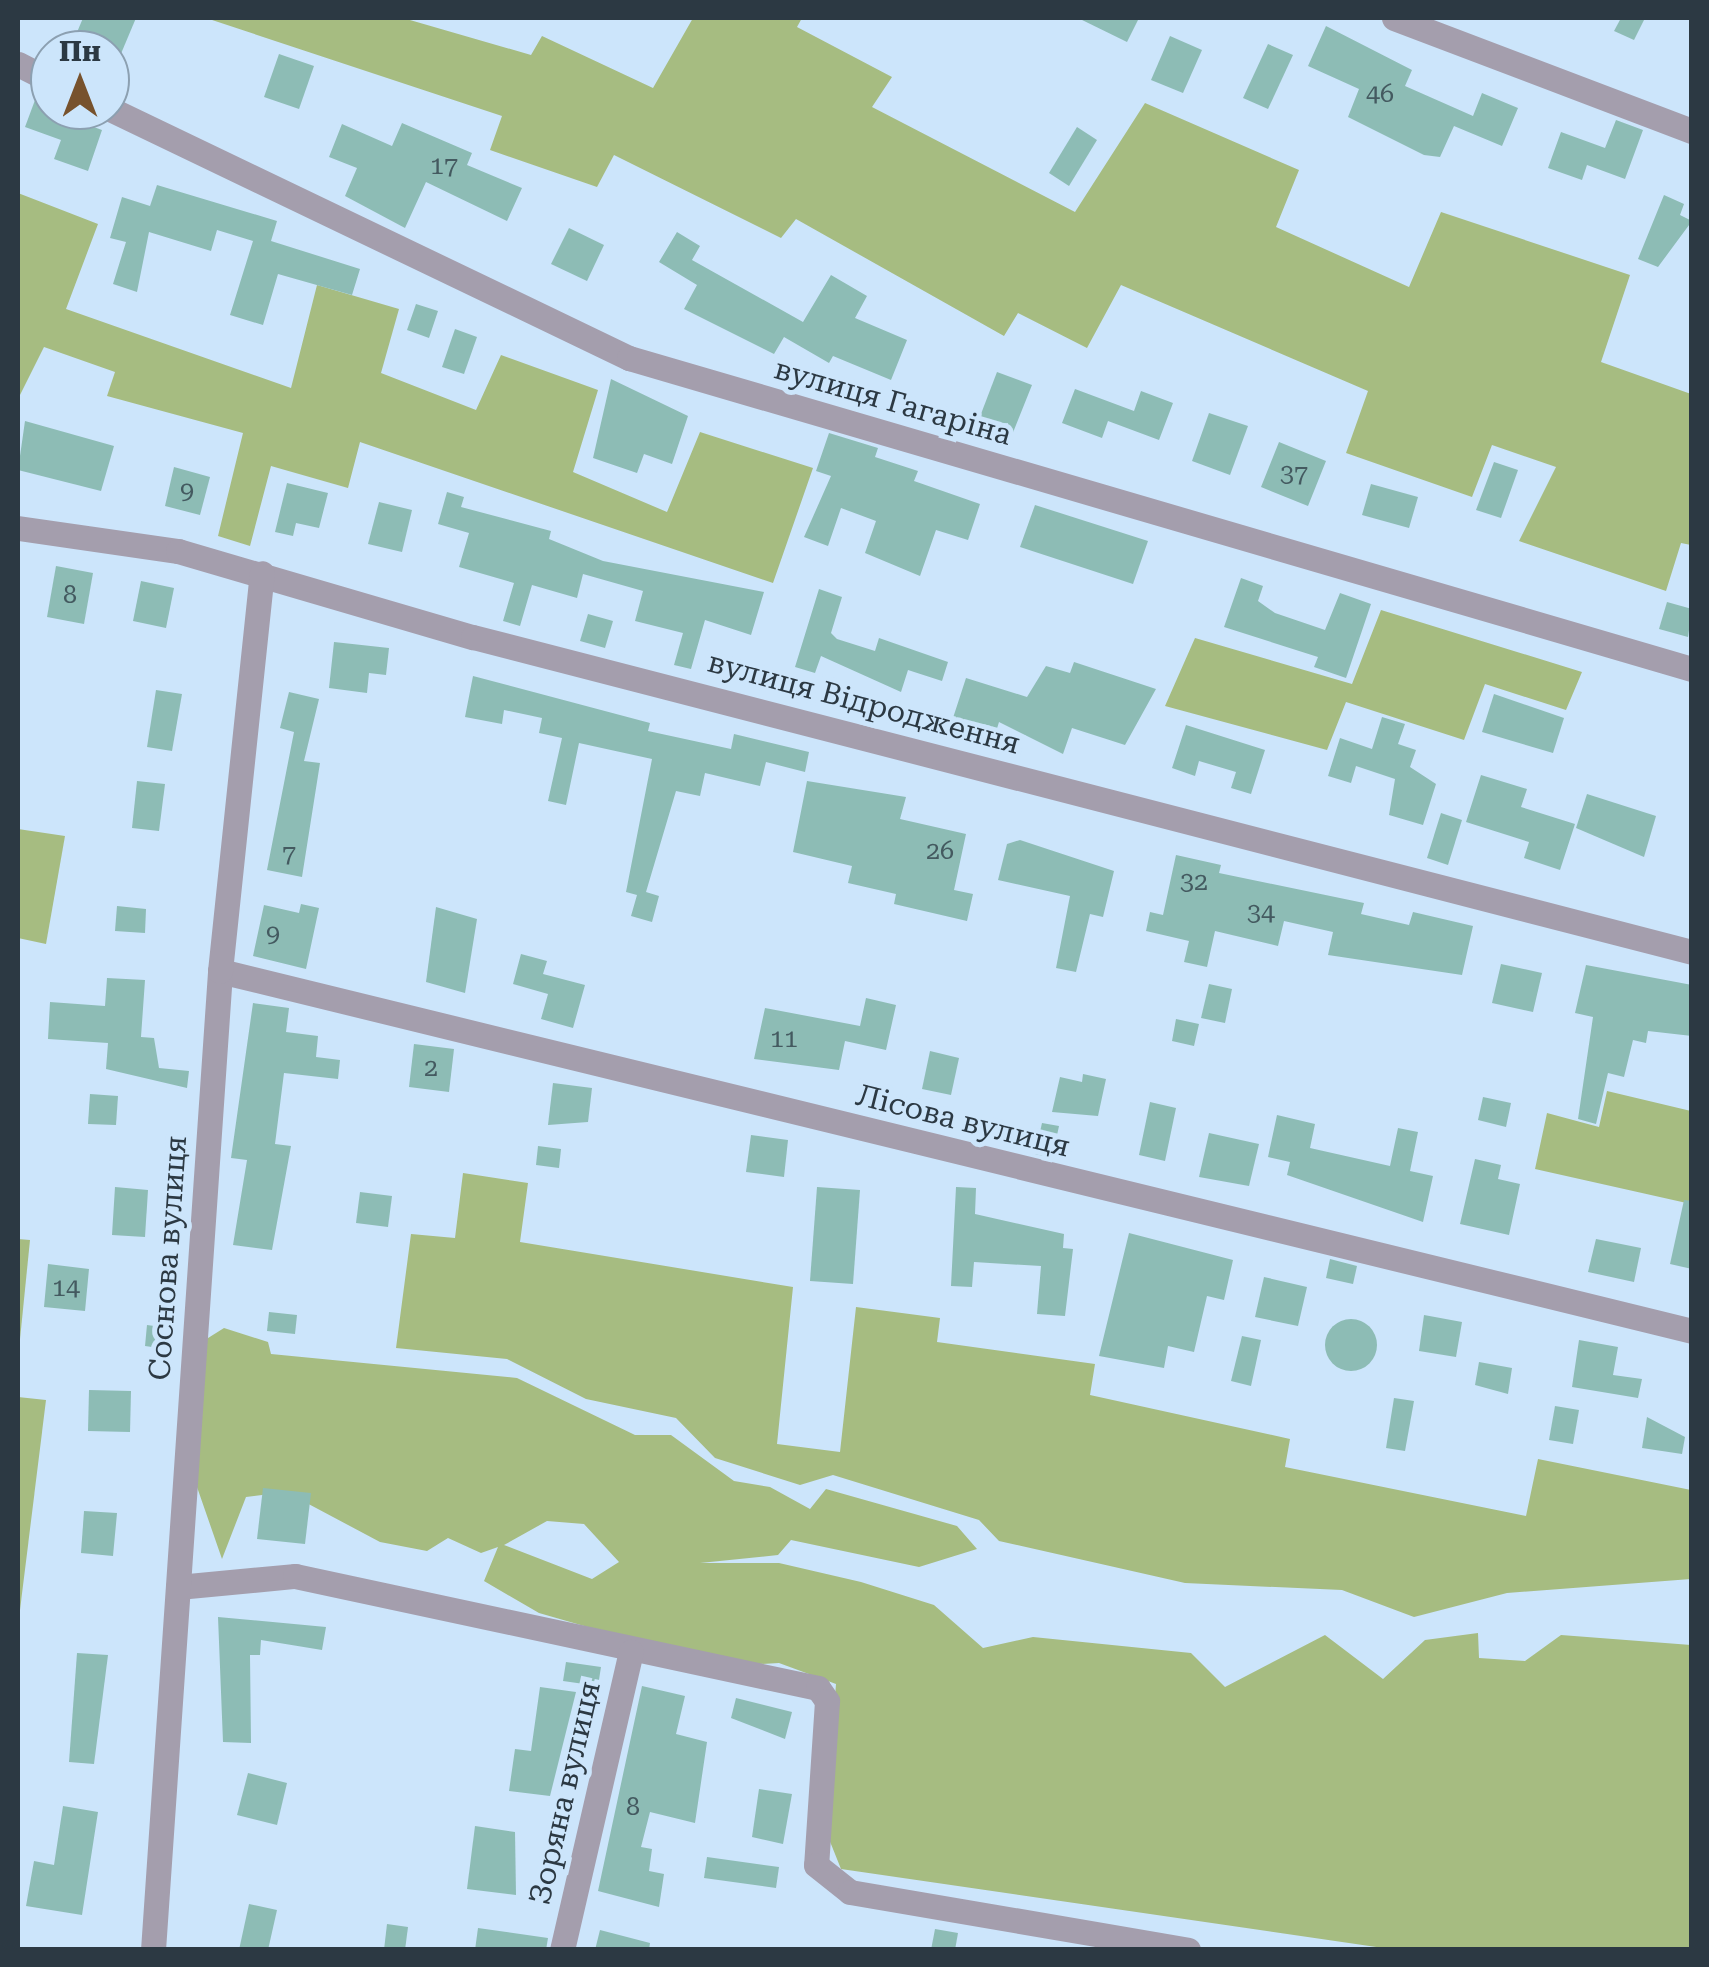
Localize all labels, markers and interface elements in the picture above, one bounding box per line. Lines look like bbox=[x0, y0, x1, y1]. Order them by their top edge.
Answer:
north arrow bbox=[30, 30, 130, 130]
text: Пн bbox=[59, 35, 101, 68]
house number: 46 bbox=[1366, 79, 1394, 109]
house number: 17 bbox=[430, 151, 458, 181]
street label: вулиця Гагаріна bbox=[770, 351, 1016, 453]
house number: 37 bbox=[1280, 459, 1308, 489]
house number: 9 bbox=[180, 476, 194, 506]
house number: 8 bbox=[63, 580, 77, 610]
street label: вулиця Відродження bbox=[704, 644, 1024, 762]
house number: 26 bbox=[926, 836, 954, 866]
house number: 7 bbox=[282, 839, 296, 869]
house number: 32 bbox=[1180, 867, 1208, 897]
house number: 34 bbox=[1247, 898, 1275, 928]
house number: 9 bbox=[266, 919, 280, 949]
house number: 11 bbox=[770, 1024, 798, 1054]
house number: 2 bbox=[424, 1053, 438, 1083]
street label: Лісова вулиця bbox=[852, 1077, 1074, 1165]
street label: Соснова вулиця bbox=[141, 1135, 195, 1381]
house number: 14 bbox=[52, 1273, 80, 1303]
street label: Зоряна вулиця bbox=[522, 1678, 608, 1908]
house number: 8 bbox=[626, 1792, 640, 1822]

